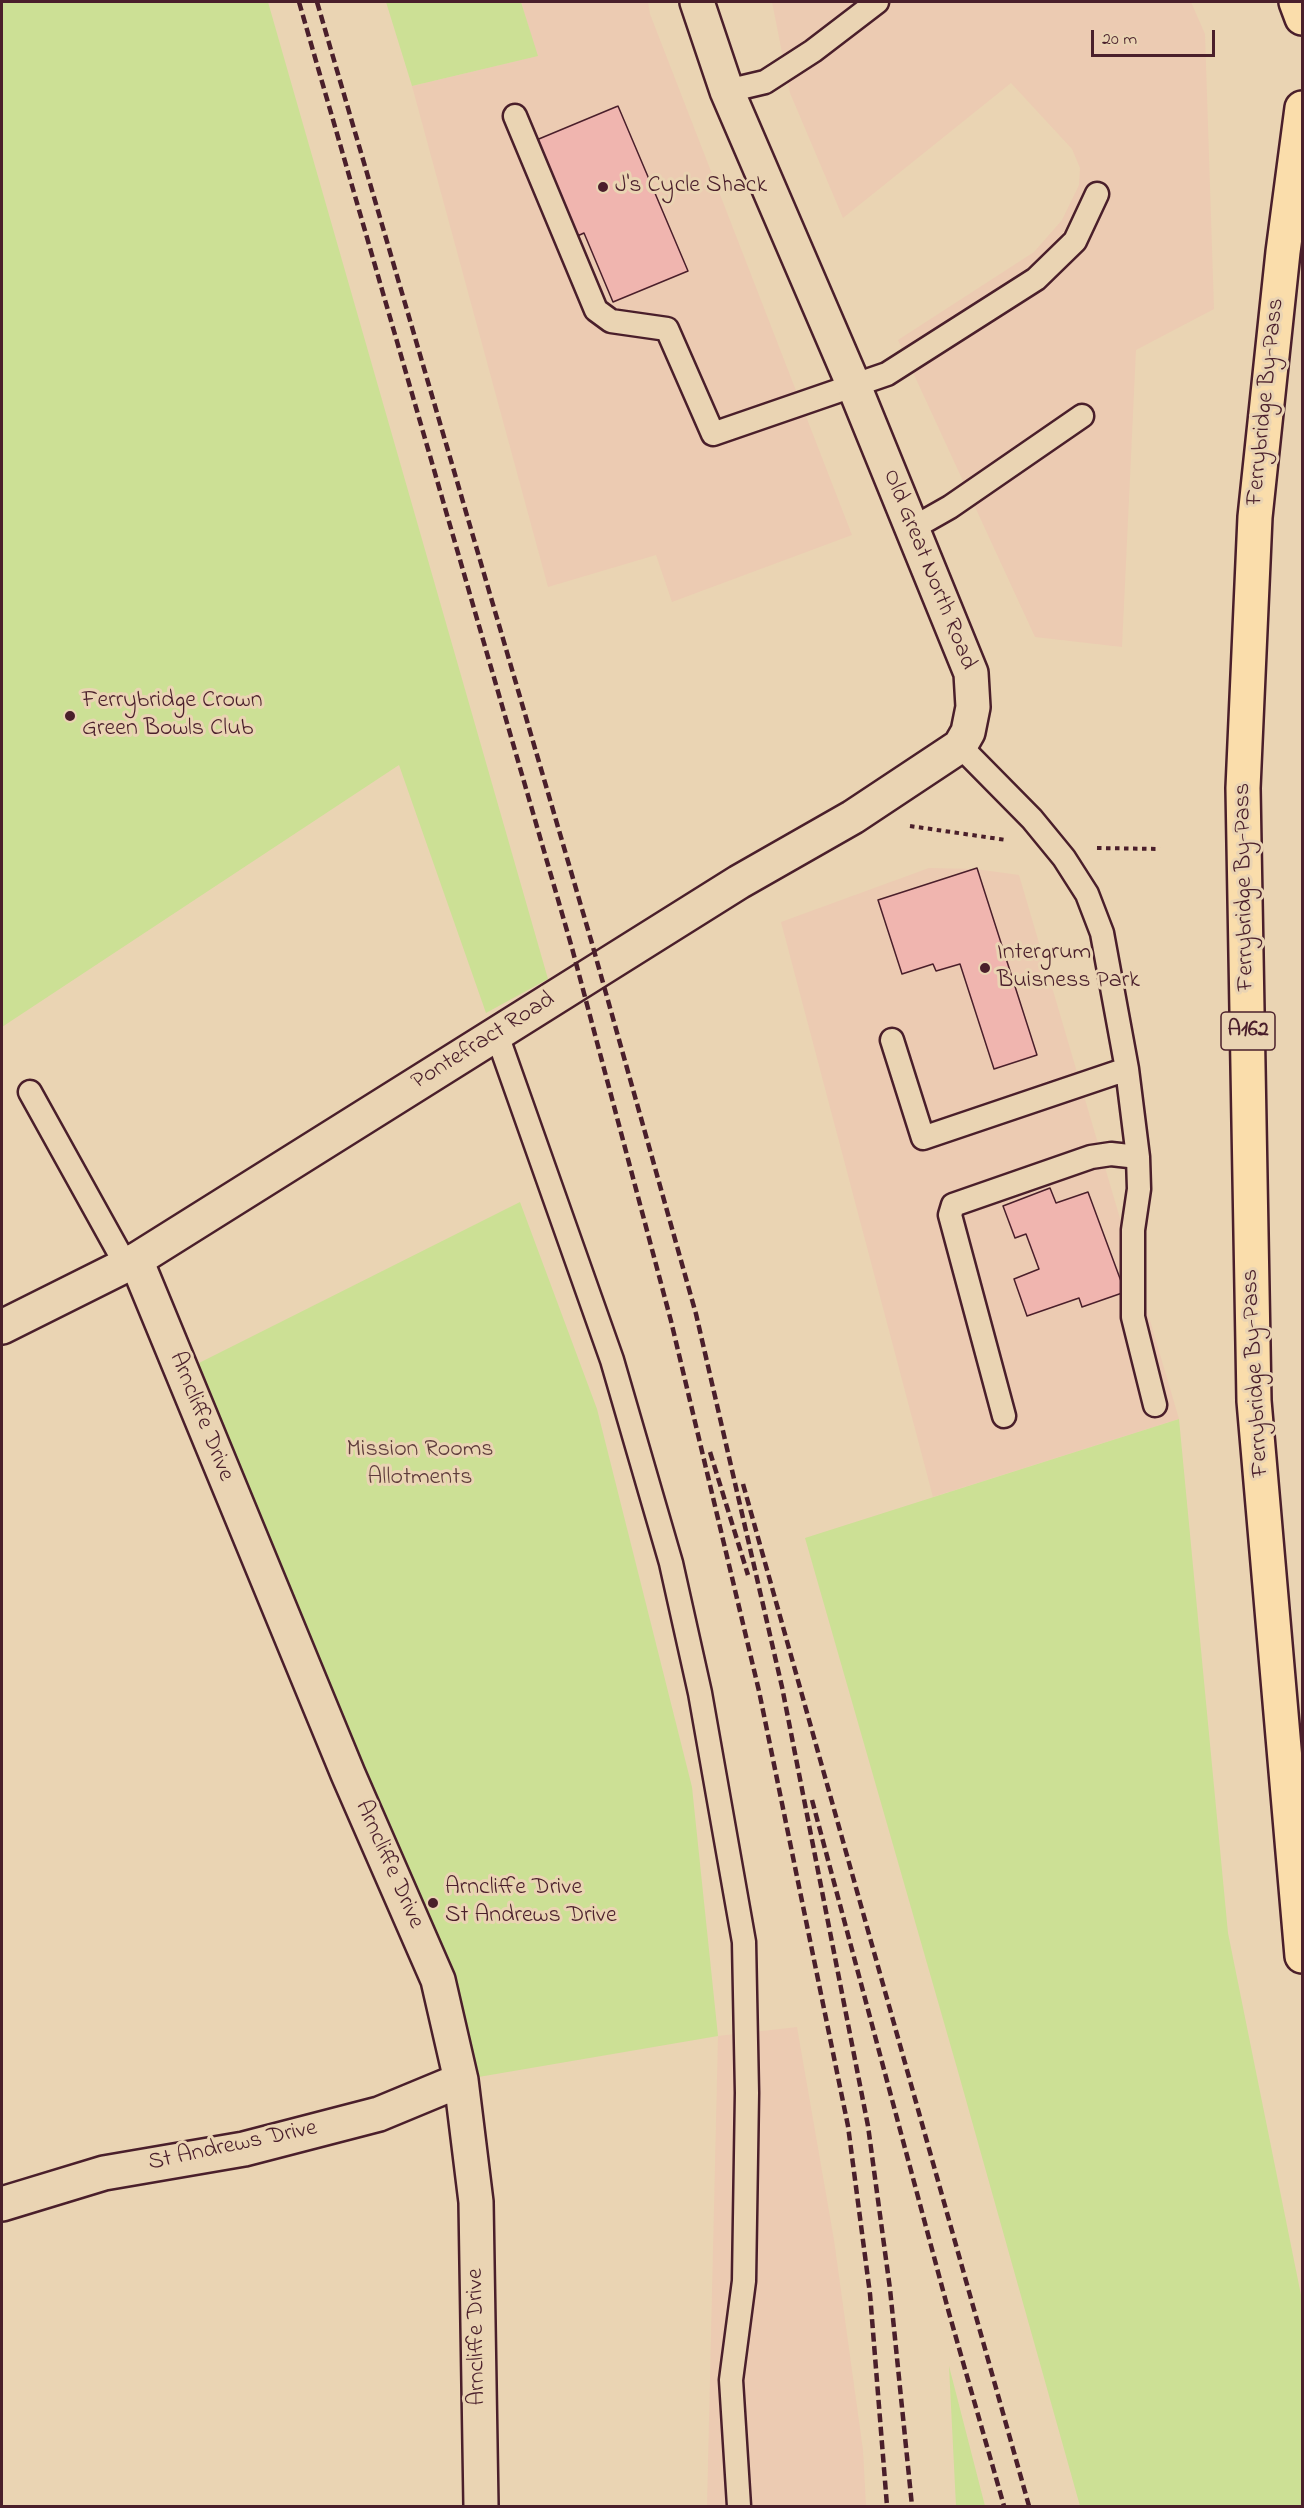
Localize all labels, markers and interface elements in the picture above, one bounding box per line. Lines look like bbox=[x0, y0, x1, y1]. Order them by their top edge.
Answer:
scale bar bbox=[1094, 18, 1218, 56]
text: 20 m bbox=[1102, 27, 1137, 53]
place label: J's Cycle Shack bbox=[615, 173, 767, 201]
marker: J's Cycle Shack bbox=[596, 180, 610, 194]
street label: Ferrybridge By-Pass bbox=[1242, 297, 1292, 507]
street label: Old Great North Road bbox=[875, 466, 981, 674]
place label: Ferrybridge Crown Green Bowls Club bbox=[82, 688, 263, 744]
marker: Ferrybridge Crown Green Bowls Club bbox=[63, 709, 77, 723]
street label: Ferrybridge By-Pass bbox=[1230, 783, 1262, 991]
place label: Intergrum Buisness Park bbox=[997, 940, 1140, 996]
marker: Intergrum Buisness Park bbox=[978, 961, 992, 975]
street label: Pontefract Road bbox=[407, 987, 561, 1097]
road number: A162 bbox=[1221, 1012, 1275, 1050]
street label: Ferrybridge By-Pass bbox=[1237, 1268, 1277, 1478]
street label: Arncliffe Drive bbox=[161, 1348, 239, 1486]
park label: Mission Rooms Allotments bbox=[346, 1437, 494, 1493]
street label: Arncliffe Drive bbox=[347, 1796, 429, 1934]
place label: Arncliffe Drive St Andrews Drive bbox=[445, 1875, 617, 1931]
marker: Arncliffe Drive St Andrews Drive bbox=[426, 1896, 440, 1910]
street label: St Andrews Drive bbox=[146, 2115, 320, 2179]
street label: Arncliffe Drive bbox=[462, 2268, 494, 2406]

